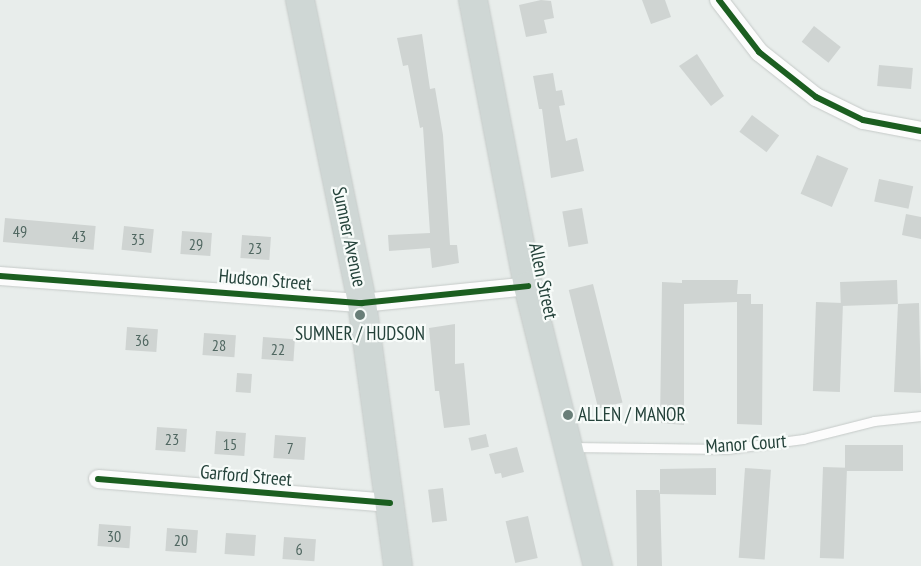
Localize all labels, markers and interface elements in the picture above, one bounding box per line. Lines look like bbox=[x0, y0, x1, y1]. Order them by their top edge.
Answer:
street label: Sumner Avenue bbox=[327, 185, 371, 289]
house number: 49 bbox=[13, 221, 27, 241]
house number: 43 bbox=[72, 226, 86, 246]
house number: 35 bbox=[131, 229, 145, 249]
house number: 29 bbox=[189, 234, 203, 254]
house number: 23 bbox=[248, 238, 262, 258]
street label: Allen Street bbox=[524, 241, 562, 321]
street label: Hudson Street bbox=[218, 265, 312, 295]
marker: SUMNER / HUDSON bbox=[354, 309, 366, 321]
place label: SUMNER / HUDSON bbox=[295, 323, 425, 345]
house number: 36 bbox=[135, 330, 149, 350]
house number: 28 bbox=[212, 335, 226, 355]
house number: 22 bbox=[271, 339, 285, 359]
place label: ALLEN / MANOR bbox=[578, 404, 686, 426]
marker: ALLEN / MANOR bbox=[562, 409, 574, 421]
house number: 23 bbox=[165, 429, 179, 449]
street label: Manor Court bbox=[705, 430, 787, 458]
house number: 15 bbox=[223, 434, 237, 454]
house number: 7 bbox=[286, 438, 294, 458]
street label: Garford Street bbox=[199, 461, 293, 491]
house number: 30 bbox=[107, 526, 121, 546]
house number: 20 bbox=[174, 530, 188, 550]
house number: 6 bbox=[295, 539, 303, 559]

